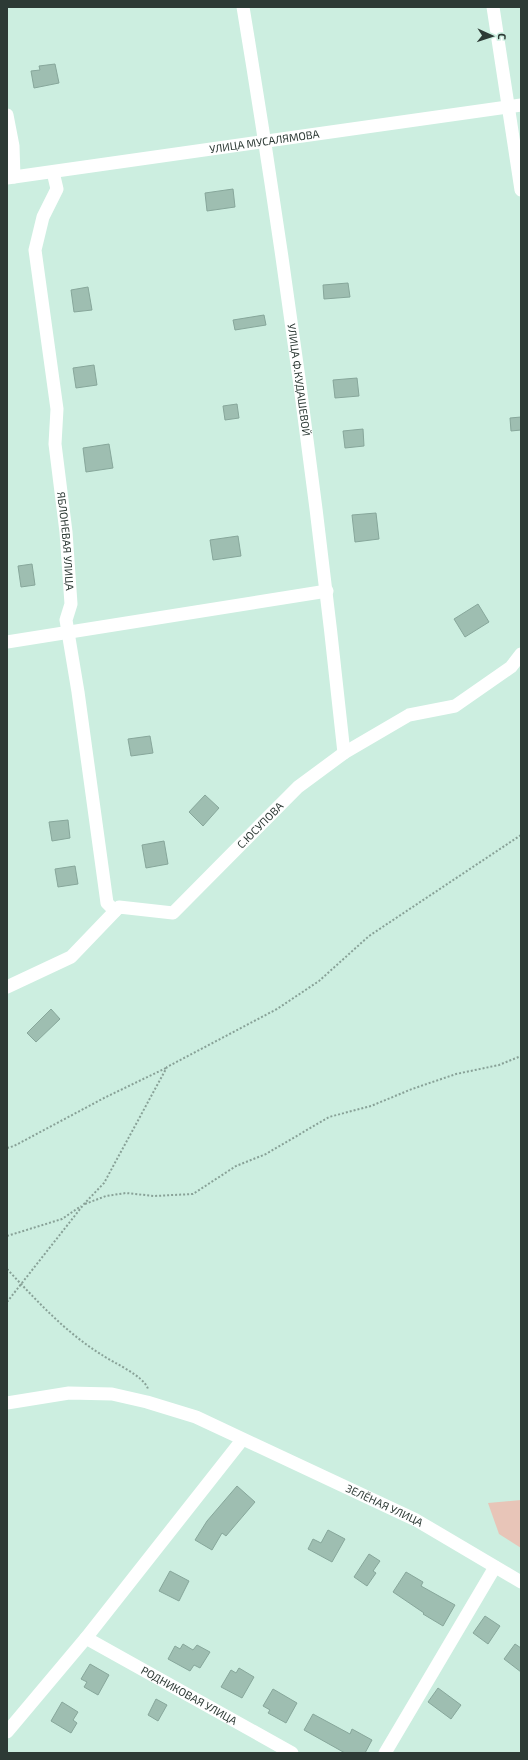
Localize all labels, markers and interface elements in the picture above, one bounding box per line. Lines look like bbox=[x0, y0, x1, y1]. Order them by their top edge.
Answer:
north arrow bbox=[472, 16, 512, 56]
text: С bbox=[496, 33, 509, 41]
street label: УЛИЦА МУСАЛЯМОВА bbox=[209, 127, 320, 155]
street label: УЛИЦА Ф.КУДАШЕВОЙ bbox=[285, 322, 314, 437]
street label: ЯБЛОНЕВАЯ УЛИЦА bbox=[55, 491, 77, 591]
street label: С.ЮСУПОВА bbox=[234, 799, 286, 851]
street label: ЗЕЛЁНАЯ УЛИЦА bbox=[344, 1481, 426, 1529]
street label: РОДНИКОВАЯ УЛИЦА bbox=[139, 1663, 240, 1727]

